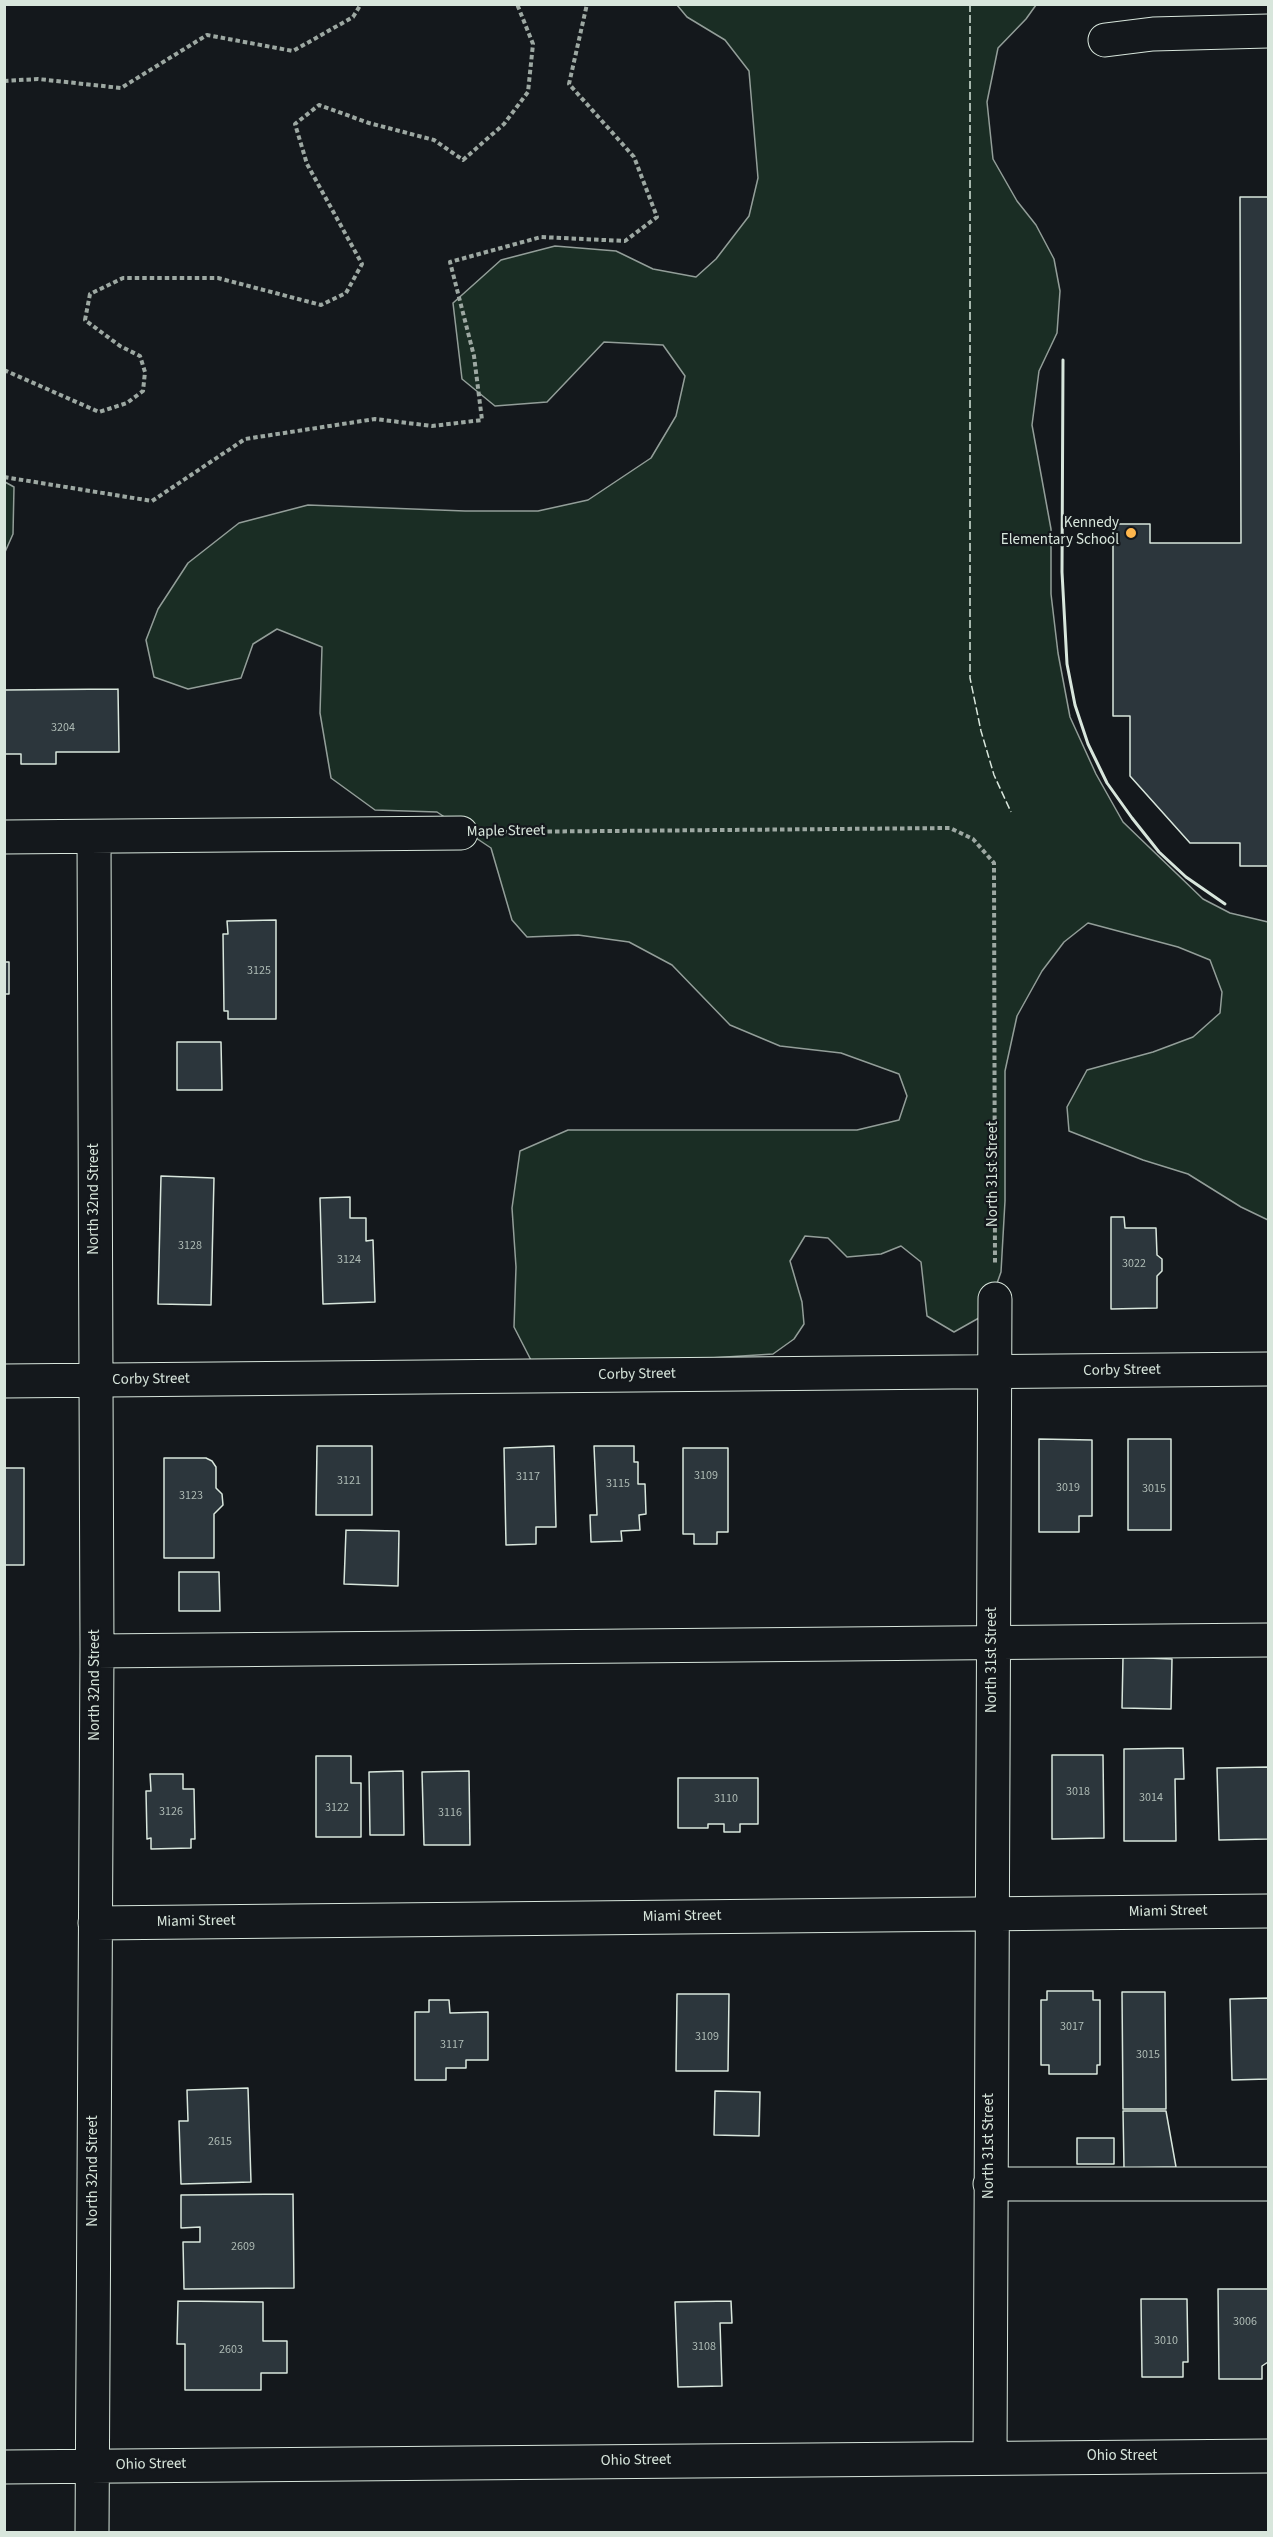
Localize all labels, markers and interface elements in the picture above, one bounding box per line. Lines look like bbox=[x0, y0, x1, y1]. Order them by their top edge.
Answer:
place label: Kennedy Elementary School bbox=[1001, 515, 1119, 550]
marker: Kennedy Elementary School bbox=[1124, 526, 1138, 540]
house number: 3204 bbox=[51, 721, 75, 735]
street label: Maple Street bbox=[467, 822, 545, 842]
house number: 3125 bbox=[247, 964, 271, 978]
street label: North 31st Street bbox=[985, 1121, 1003, 1227]
street label: North 32nd Street bbox=[86, 1143, 104, 1255]
house number: 3128 bbox=[178, 1239, 202, 1253]
house number: 3124 bbox=[337, 1253, 361, 1267]
house number: 3022 bbox=[1122, 1257, 1146, 1271]
street label: Corby Street bbox=[1083, 1361, 1161, 1381]
street label: Corby Street bbox=[598, 1365, 676, 1385]
street label: Corby Street bbox=[112, 1370, 190, 1390]
house number: 3109 bbox=[694, 1469, 718, 1483]
house number: 3117 bbox=[516, 1470, 540, 1484]
house number: 3121 bbox=[337, 1474, 361, 1488]
house number: 3115 bbox=[606, 1477, 630, 1491]
house number: 3019 bbox=[1056, 1481, 1080, 1495]
house number: 3015 bbox=[1142, 1482, 1166, 1496]
house number: 3123 bbox=[179, 1489, 203, 1503]
street label: North 31st Street bbox=[984, 1607, 1002, 1713]
street label: North 32nd Street bbox=[87, 1629, 105, 1741]
house number: 3018 bbox=[1066, 1785, 1090, 1799]
house number: 3014 bbox=[1139, 1791, 1163, 1805]
house number: 3110 bbox=[714, 1792, 738, 1806]
house number: 3122 bbox=[325, 1801, 349, 1815]
house number: 3126 bbox=[159, 1805, 183, 1819]
house number: 3116 bbox=[438, 1806, 462, 1820]
street label: Miami Street bbox=[1128, 1902, 1208, 1922]
street label: Miami Street bbox=[642, 1907, 722, 1927]
street label: Miami Street bbox=[156, 1912, 236, 1932]
house number: 3017 bbox=[1060, 2020, 1084, 2034]
house number: 3109 bbox=[695, 2030, 719, 2044]
house number: 3117 bbox=[440, 2038, 464, 2052]
house number: 3015 bbox=[1136, 2048, 1160, 2062]
street label: North 31st Street bbox=[981, 2093, 999, 2199]
street label: North 32nd Street bbox=[85, 2115, 103, 2227]
house number: 2615 bbox=[208, 2135, 232, 2149]
house number: 2609 bbox=[231, 2240, 255, 2254]
house number: 3006 bbox=[1233, 2315, 1257, 2329]
house number: 3010 bbox=[1154, 2334, 1178, 2348]
house number: 3108 bbox=[692, 2340, 716, 2354]
house number: 2603 bbox=[219, 2343, 243, 2357]
street label: Ohio Street bbox=[1087, 2448, 1157, 2466]
street label: Ohio Street bbox=[601, 2451, 671, 2471]
street label: Ohio Street bbox=[116, 2455, 186, 2475]

